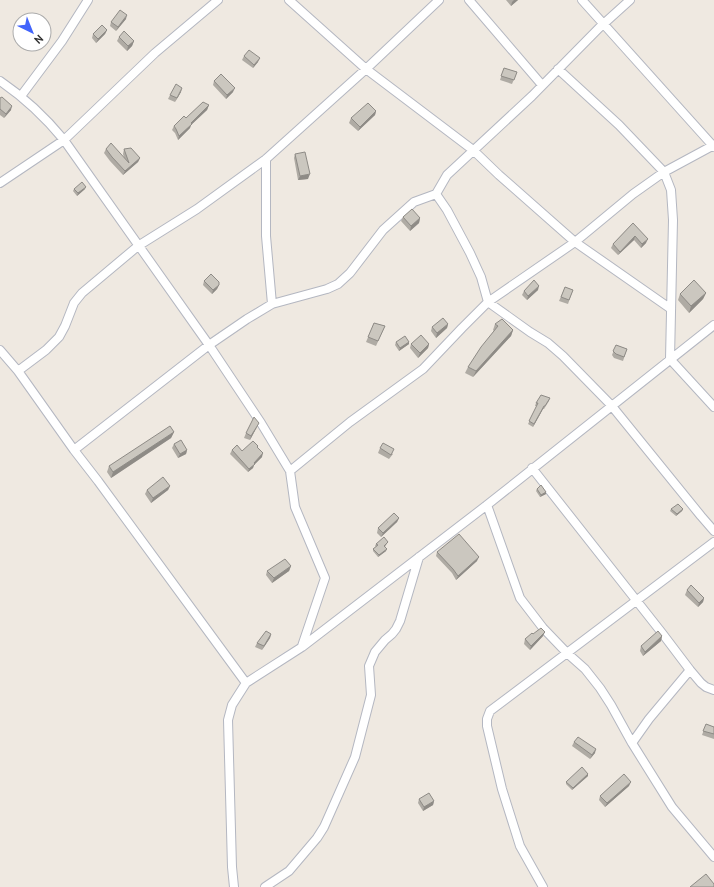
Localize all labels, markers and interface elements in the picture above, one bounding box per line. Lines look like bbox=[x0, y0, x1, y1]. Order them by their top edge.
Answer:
north arrow bbox=[12, 12, 52, 52]
text: N bbox=[31, 32, 46, 47]

